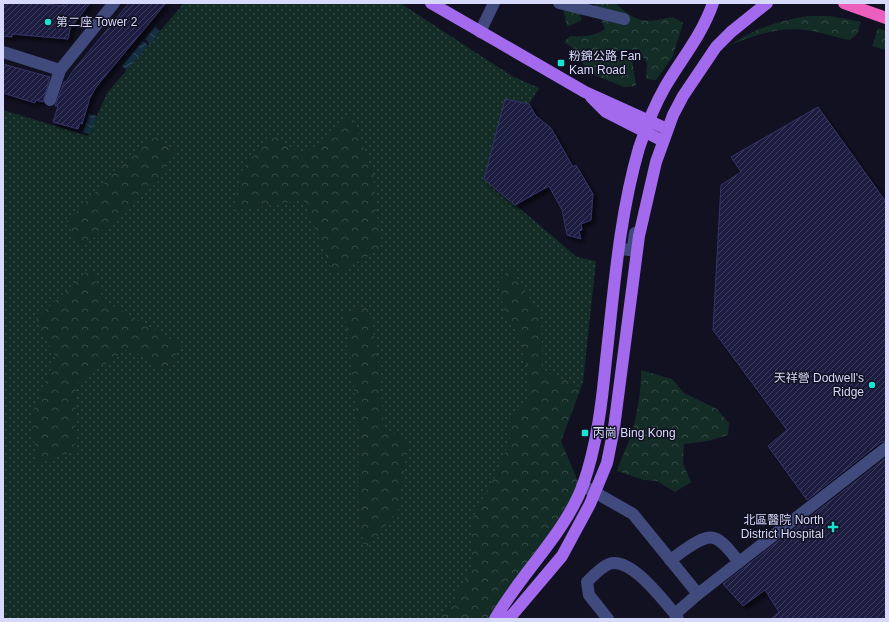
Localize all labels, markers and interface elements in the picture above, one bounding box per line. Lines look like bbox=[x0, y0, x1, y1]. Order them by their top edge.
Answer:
place label: 第二座 Tower 2 bbox=[56, 15, 138, 29]
marker: 第二座 Tower 2 bbox=[43, 17, 53, 27]
place label: 粉錦公路 Fan Kam Road bbox=[569, 49, 641, 77]
marker: 粉錦公路 Fan Kam Road bbox=[556, 58, 566, 68]
place label: 天祥營 Dodwell's Ridge bbox=[774, 371, 864, 399]
marker: 天祥營 Dodwell's Ridge bbox=[867, 380, 877, 390]
place label: 丙崗 Bing Kong bbox=[593, 426, 676, 440]
marker: 丙崗 Bing Kong bbox=[580, 428, 590, 438]
place label: 北區醫院 North District Hospital bbox=[741, 513, 824, 541]
marker: 北區醫院 North District Hospital bbox=[827, 521, 839, 533]

